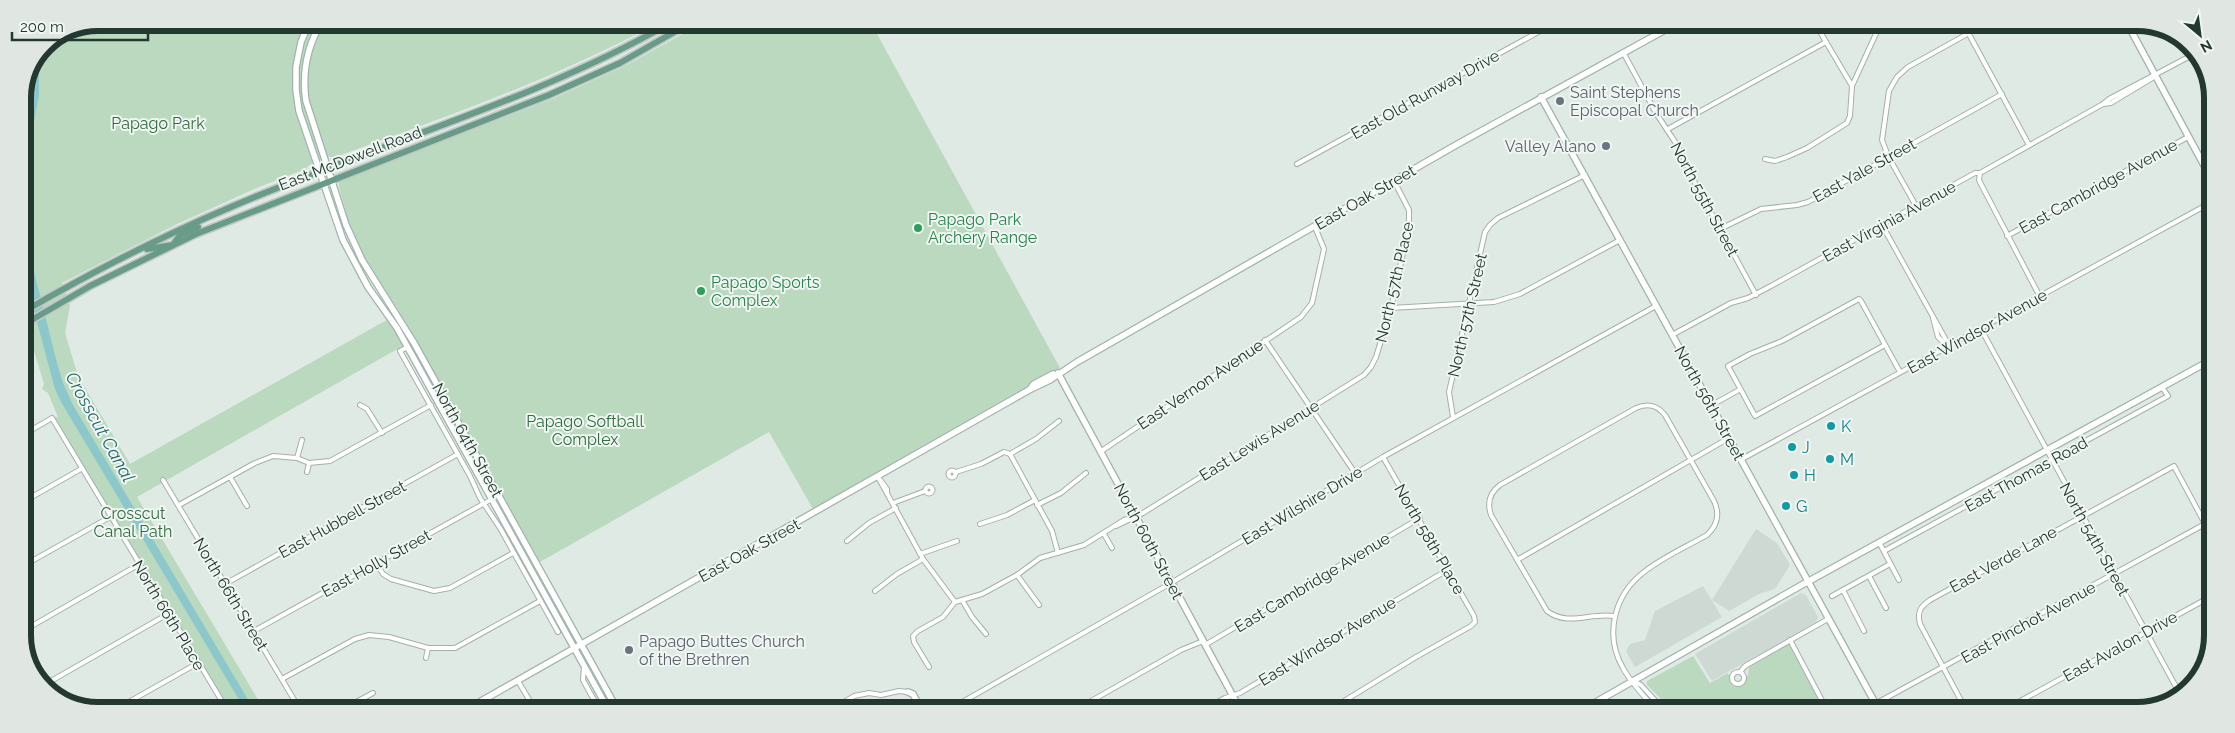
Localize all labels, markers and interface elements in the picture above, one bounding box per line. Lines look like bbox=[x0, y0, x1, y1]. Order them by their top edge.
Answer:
scale bar bbox=[12, 10, 149, 42]
north arrow bbox=[2175, 10, 2225, 60]
text: 200 m bbox=[20, 18, 64, 36]
text: N bbox=[2198, 37, 2215, 56]
street label: East Old Runway Drive bbox=[1348, 46, 1503, 143]
place label: Saint Stephens Episcopal Church bbox=[1570, 83, 1699, 120]
marker: Saint Stephens Episcopal Church bbox=[1554, 95, 1566, 107]
park label: Papago Park bbox=[111, 114, 205, 133]
street label: East McDowell Road bbox=[276, 122, 424, 195]
street label: East Yale Street bbox=[1809, 134, 1920, 207]
street label: East Cambridge Avenue bbox=[2016, 135, 2181, 238]
place label: Valley Alano bbox=[1505, 137, 1596, 156]
street label: North 55th Street bbox=[1666, 139, 1743, 260]
marker: Valley Alano bbox=[1600, 140, 1612, 152]
street label: East Oak Street bbox=[1311, 161, 1420, 234]
street label: East Virginia Avenue bbox=[1819, 177, 1959, 266]
place label: Papago Park Archery Range bbox=[928, 210, 1037, 247]
street label: North 57th Place bbox=[1371, 220, 1418, 344]
marker: Papago Park Archery Range bbox=[912, 222, 924, 234]
street label: North 57th Street bbox=[1444, 251, 1491, 379]
place label: Papago Sports Complex bbox=[711, 273, 820, 310]
marker: Papago Sports Complex bbox=[695, 285, 707, 297]
street label: East Windsor Avenue bbox=[1904, 285, 2050, 378]
street label: East Vernon Avenue bbox=[1134, 335, 1267, 434]
street label: North 56th Street bbox=[1670, 343, 1749, 464]
water label: Crosscut Canal bbox=[61, 368, 140, 486]
street label: North 64th Street bbox=[428, 380, 507, 501]
street label: East Lewis Avenue bbox=[1196, 396, 1323, 485]
park label: Papago Softball Complex bbox=[526, 412, 644, 449]
place label: K bbox=[1841, 417, 1852, 436]
marker: K bbox=[1825, 420, 1837, 432]
street label: East Thomas Road bbox=[1962, 433, 2091, 516]
place label: J bbox=[1802, 438, 1810, 457]
marker: J bbox=[1786, 441, 1798, 453]
place label: M bbox=[1840, 450, 1854, 469]
marker: M bbox=[1824, 453, 1836, 465]
street label: East Wilshire Drive bbox=[1239, 462, 1366, 549]
place label: H bbox=[1804, 466, 1816, 485]
marker: H bbox=[1788, 469, 1800, 481]
street label: East Hubbell Street bbox=[275, 476, 410, 562]
street label: North 54th Street bbox=[2056, 479, 2134, 600]
street label: North 60th Street bbox=[1110, 480, 1187, 603]
street label: North 58th Place bbox=[1390, 481, 1469, 598]
place label: G bbox=[1796, 497, 1807, 516]
marker: G bbox=[1780, 500, 1792, 512]
park label: Crosscut Canal Path bbox=[94, 504, 172, 541]
street label: East Oak Street bbox=[695, 514, 804, 586]
street label: East Verde Lane bbox=[1946, 522, 2060, 597]
street label: East Holly Street bbox=[318, 525, 435, 601]
street label: East Cambridge Avenue bbox=[1231, 528, 1393, 636]
street label: North 66th Street bbox=[189, 534, 272, 655]
street label: North 66th Place bbox=[128, 557, 209, 674]
street label: East Pinchot Avenue bbox=[1958, 578, 2099, 667]
street label: East Windsor Avenue bbox=[1255, 593, 1399, 690]
street label: East Avalon Drive bbox=[2060, 607, 2181, 686]
place label: Papago Buttes Church of the Brethren bbox=[639, 632, 805, 669]
marker: Papago Buttes Church of the Brethren bbox=[623, 644, 635, 656]

